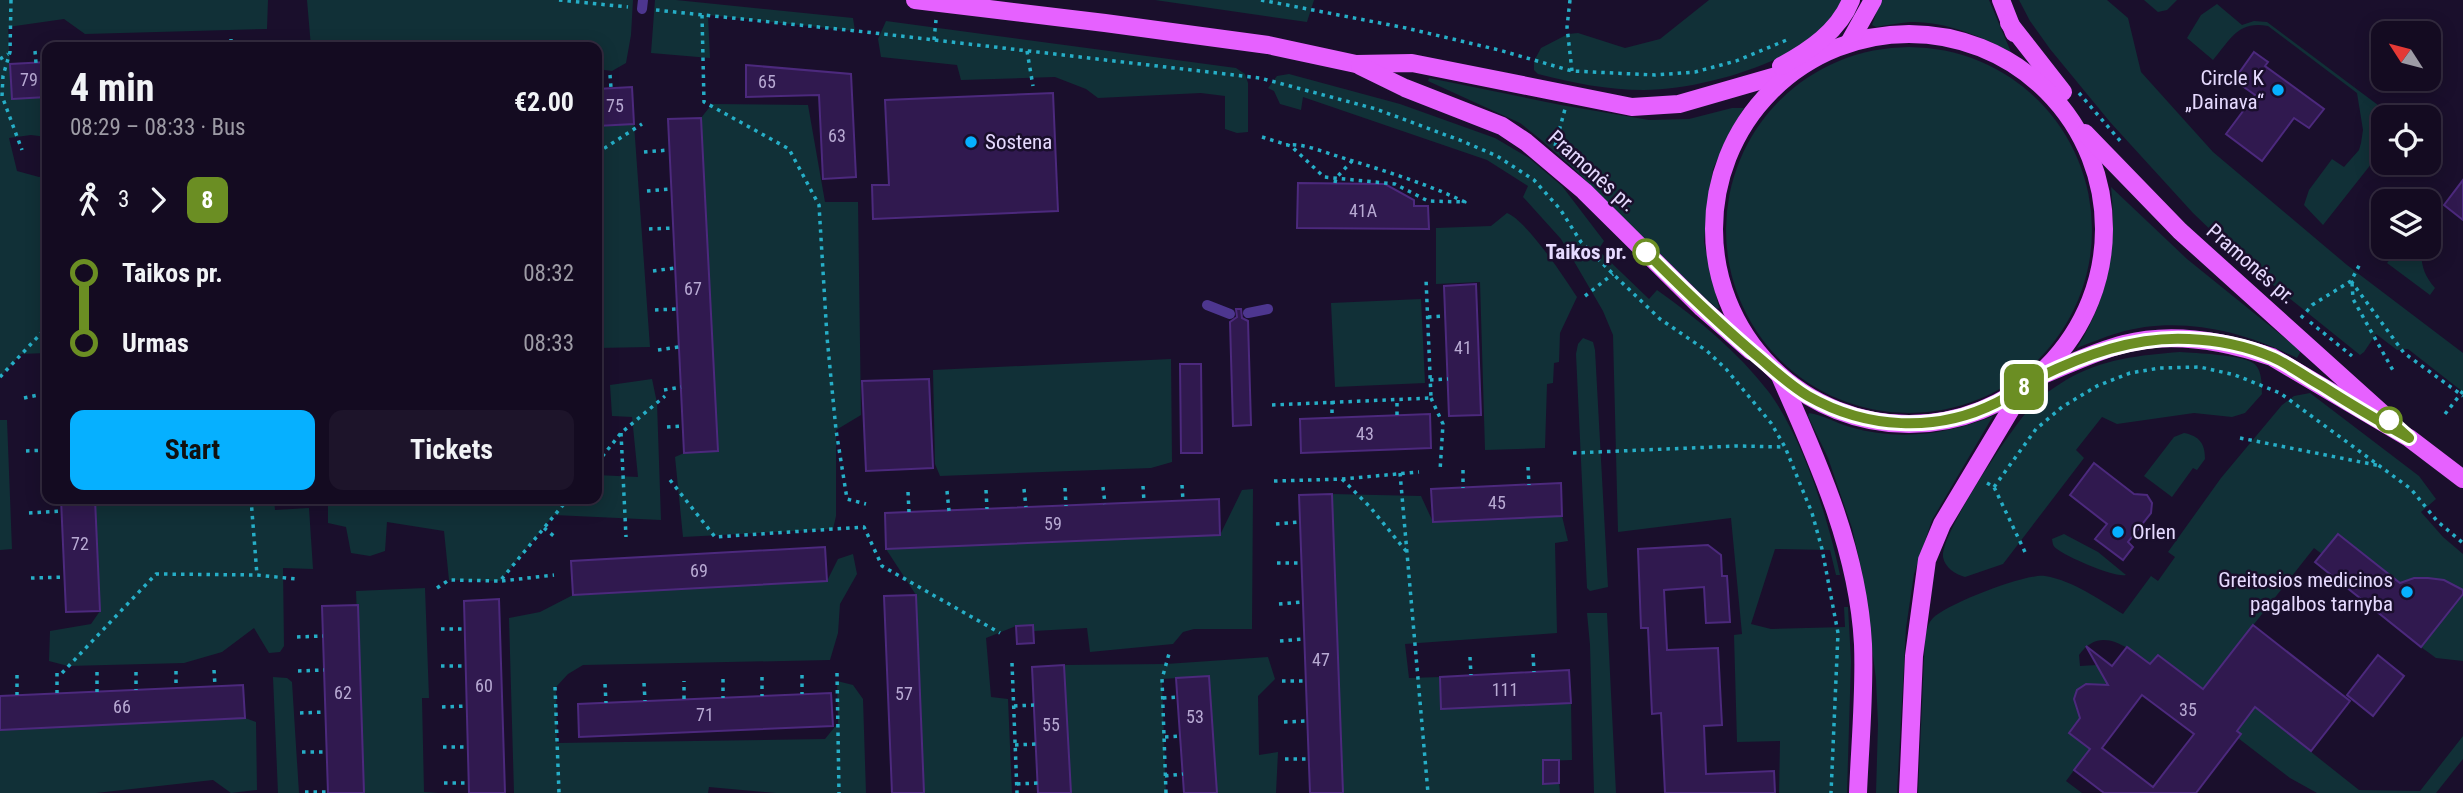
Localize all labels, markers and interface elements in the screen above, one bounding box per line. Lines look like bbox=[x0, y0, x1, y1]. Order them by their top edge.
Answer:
north arrow bbox=[2371, 21, 2441, 91]
map controls bbox=[2371, 21, 2441, 259]
text: 4 min bbox=[70, 66, 154, 110]
place label: Circle K „Dainava“ bbox=[2185, 66, 2265, 114]
house number: 79 bbox=[20, 69, 38, 90]
house number: 65 bbox=[758, 71, 776, 92]
marker: Circle K „Dainava“ bbox=[2270, 82, 2286, 98]
text: €2.00 bbox=[514, 87, 574, 117]
house number: 75 bbox=[606, 95, 624, 116]
button: locate bbox=[2371, 105, 2441, 175]
text: 08:29 – 08:33 · Bus bbox=[70, 114, 246, 141]
house number: 63 bbox=[828, 125, 846, 146]
street label: Pramonės pr. bbox=[1543, 125, 1641, 217]
place label: Sostena bbox=[985, 130, 1052, 154]
marker: Sostena bbox=[963, 134, 979, 150]
icon: walk bbox=[70, 181, 108, 219]
icon: forward bbox=[139, 181, 177, 219]
text: 3 bbox=[118, 186, 129, 213]
text: 8 bbox=[201, 186, 214, 214]
button: layers bbox=[2371, 189, 2441, 259]
house number: 41A bbox=[1349, 200, 1378, 221]
street label: Pramonės pr. bbox=[2202, 219, 2300, 309]
marker: Taikos pr. bbox=[1633, 239, 1659, 265]
place label: Taikos pr. bbox=[1546, 240, 1627, 264]
text: Taikos pr. bbox=[122, 258, 223, 288]
text: 08:32 bbox=[523, 260, 574, 287]
house number: 67 bbox=[684, 278, 702, 299]
text: Urmas bbox=[122, 328, 189, 358]
text: 08:33 bbox=[523, 330, 574, 357]
house number: 41 bbox=[1454, 337, 1472, 358]
line badge: 8 bbox=[2001, 364, 2047, 410]
text: 8 bbox=[2018, 373, 2030, 401]
unlabelled marker bbox=[2376, 407, 2402, 433]
button: Start bbox=[70, 410, 315, 490]
button: Tickets bbox=[329, 410, 574, 490]
house number: 43 bbox=[1356, 423, 1374, 444]
house number: 45 bbox=[1488, 492, 1506, 513]
house number: 59 bbox=[1044, 513, 1062, 534]
place label: Orlen bbox=[2132, 520, 2176, 544]
marker: Orlen bbox=[2110, 524, 2126, 540]
house number: 72 bbox=[71, 533, 89, 554]
house number: 69 bbox=[690, 560, 708, 581]
place label: Greitosios medicinos pagalbos tarnyba bbox=[2218, 568, 2393, 616]
marker: Greitosios medicinos pagalbos tarnyba bbox=[2399, 584, 2415, 600]
house number: 47 bbox=[1312, 649, 1330, 670]
house number: 60 bbox=[475, 675, 493, 696]
house number: 111 bbox=[1492, 679, 1518, 700]
house number: 62 bbox=[334, 682, 352, 703]
house number: 57 bbox=[895, 683, 913, 704]
house number: 66 bbox=[113, 696, 131, 717]
house number: 35 bbox=[2179, 699, 2197, 720]
house number: 71 bbox=[696, 704, 714, 725]
house number: 53 bbox=[1186, 706, 1204, 727]
house number: 55 bbox=[1042, 714, 1060, 735]

